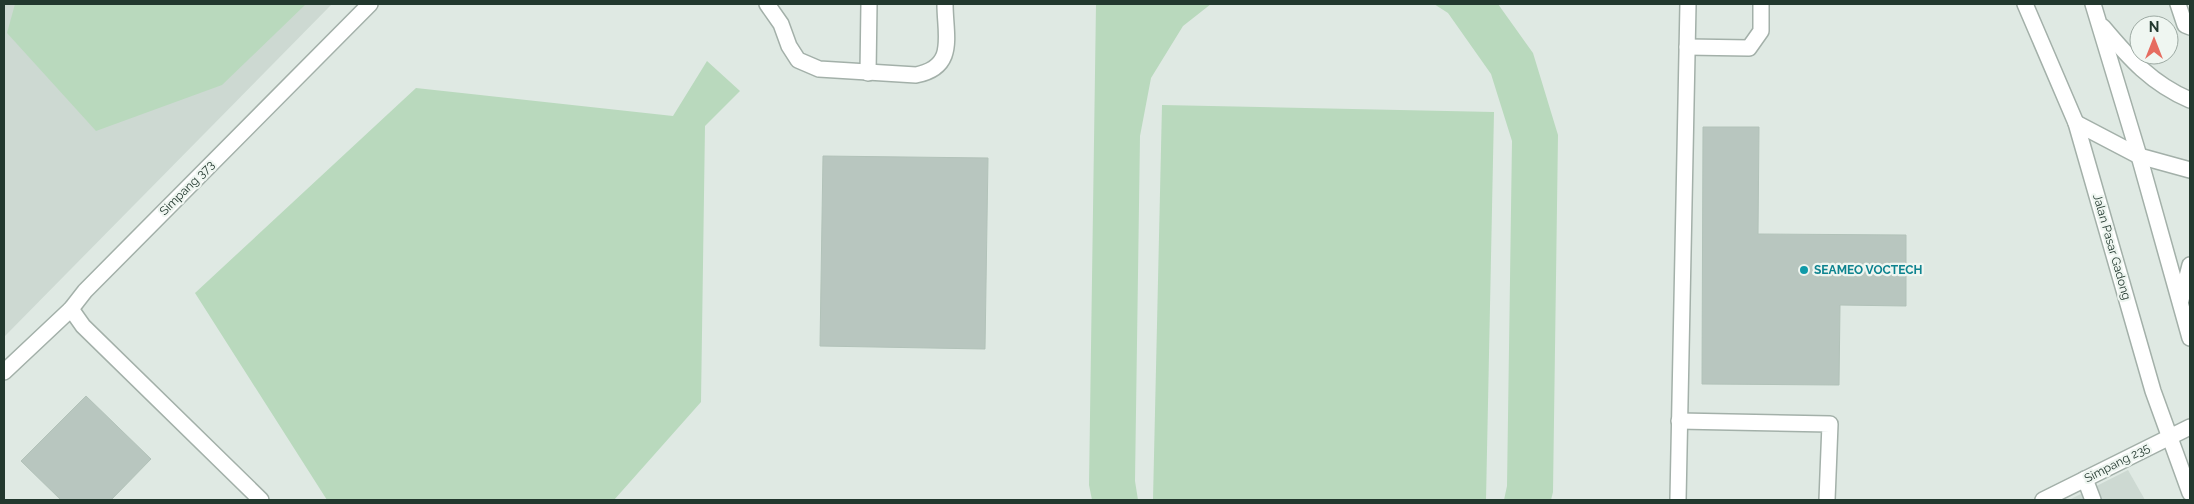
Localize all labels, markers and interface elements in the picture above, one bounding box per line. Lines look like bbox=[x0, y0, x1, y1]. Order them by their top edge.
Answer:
north arrow bbox=[2129, 15, 2179, 65]
text: N bbox=[2149, 19, 2159, 35]
street label: Simpang 373 bbox=[157, 158, 217, 218]
street label: Jalan Pasar Gadong bbox=[2090, 192, 2134, 302]
place label: SEAMEO VOCTECH bbox=[1814, 263, 1922, 277]
marker: SEAMEO VOCTECH bbox=[1798, 264, 1810, 276]
street label: Simpang 235 bbox=[2082, 440, 2152, 485]

